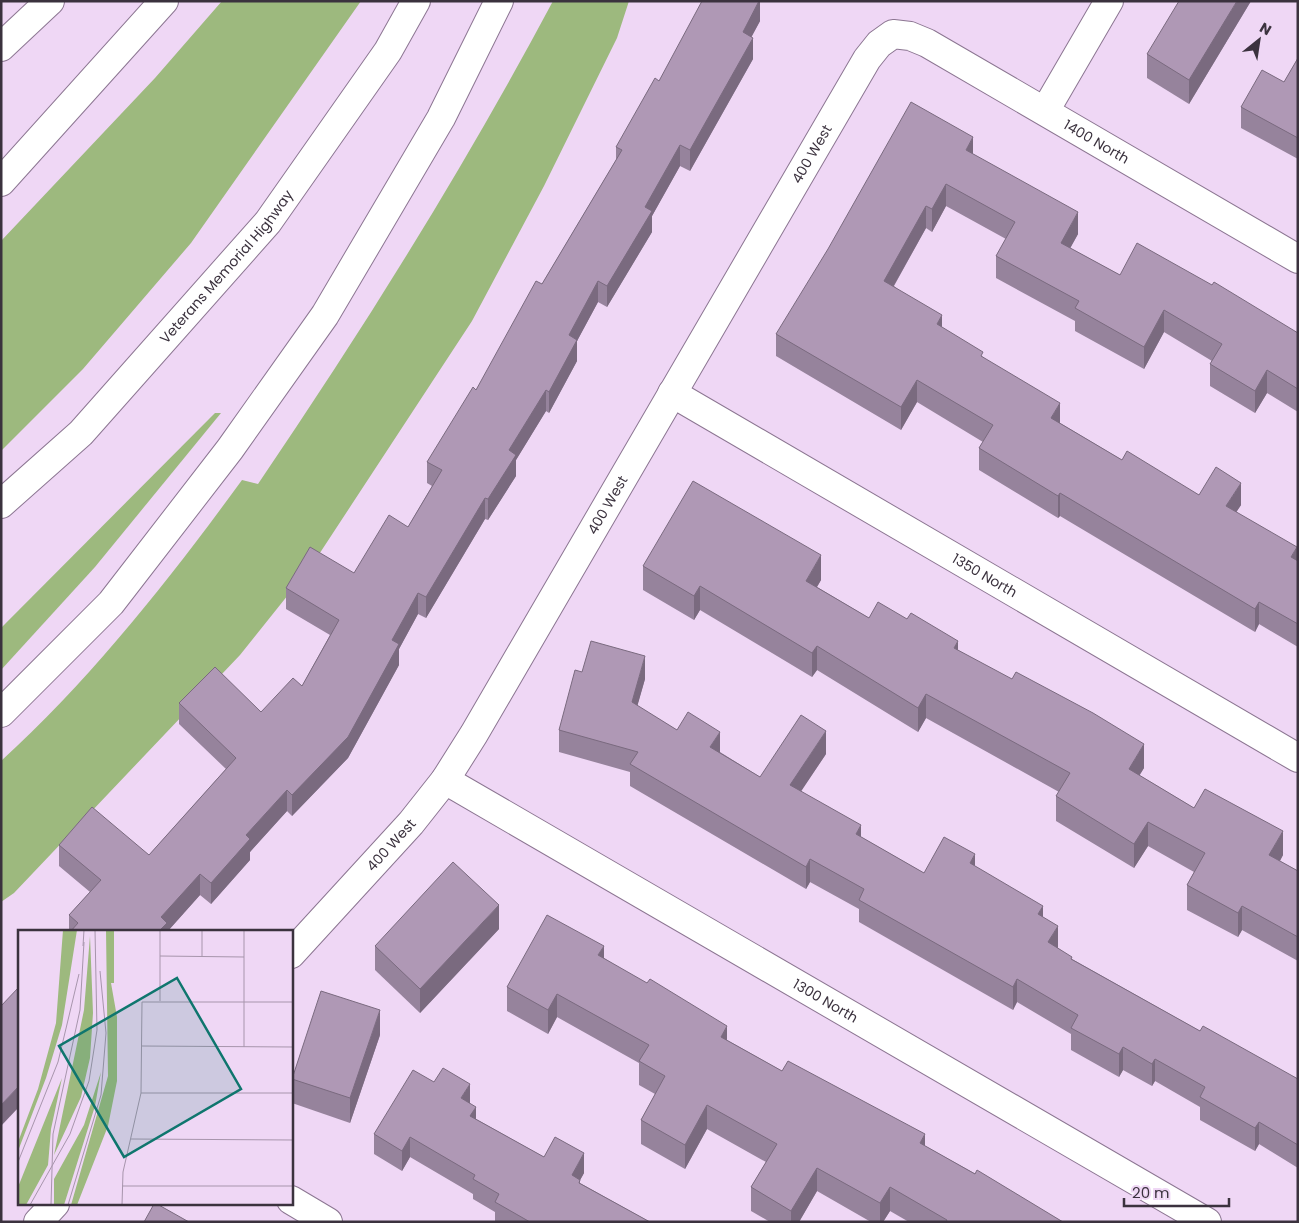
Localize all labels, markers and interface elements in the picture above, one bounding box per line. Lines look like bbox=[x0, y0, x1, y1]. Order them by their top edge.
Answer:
north arrow bbox=[1234, 15, 1284, 65]
text: N bbox=[1256, 17, 1275, 40]
street label: 1400 North bbox=[1060, 115, 1133, 169]
street label: 400 West bbox=[787, 121, 837, 187]
street label: Veterans Memorial Highway bbox=[155, 186, 298, 348]
street label: 400 West bbox=[582, 472, 632, 538]
street label: 1350 North bbox=[948, 549, 1021, 602]
street label: 400 West bbox=[362, 815, 421, 876]
inset map bbox=[18, 930, 292, 1206]
street label: 1300 North bbox=[789, 974, 862, 1028]
scale bar bbox=[1124, 1176, 1229, 1208]
text: 20 m bbox=[1132, 1182, 1170, 1203]

